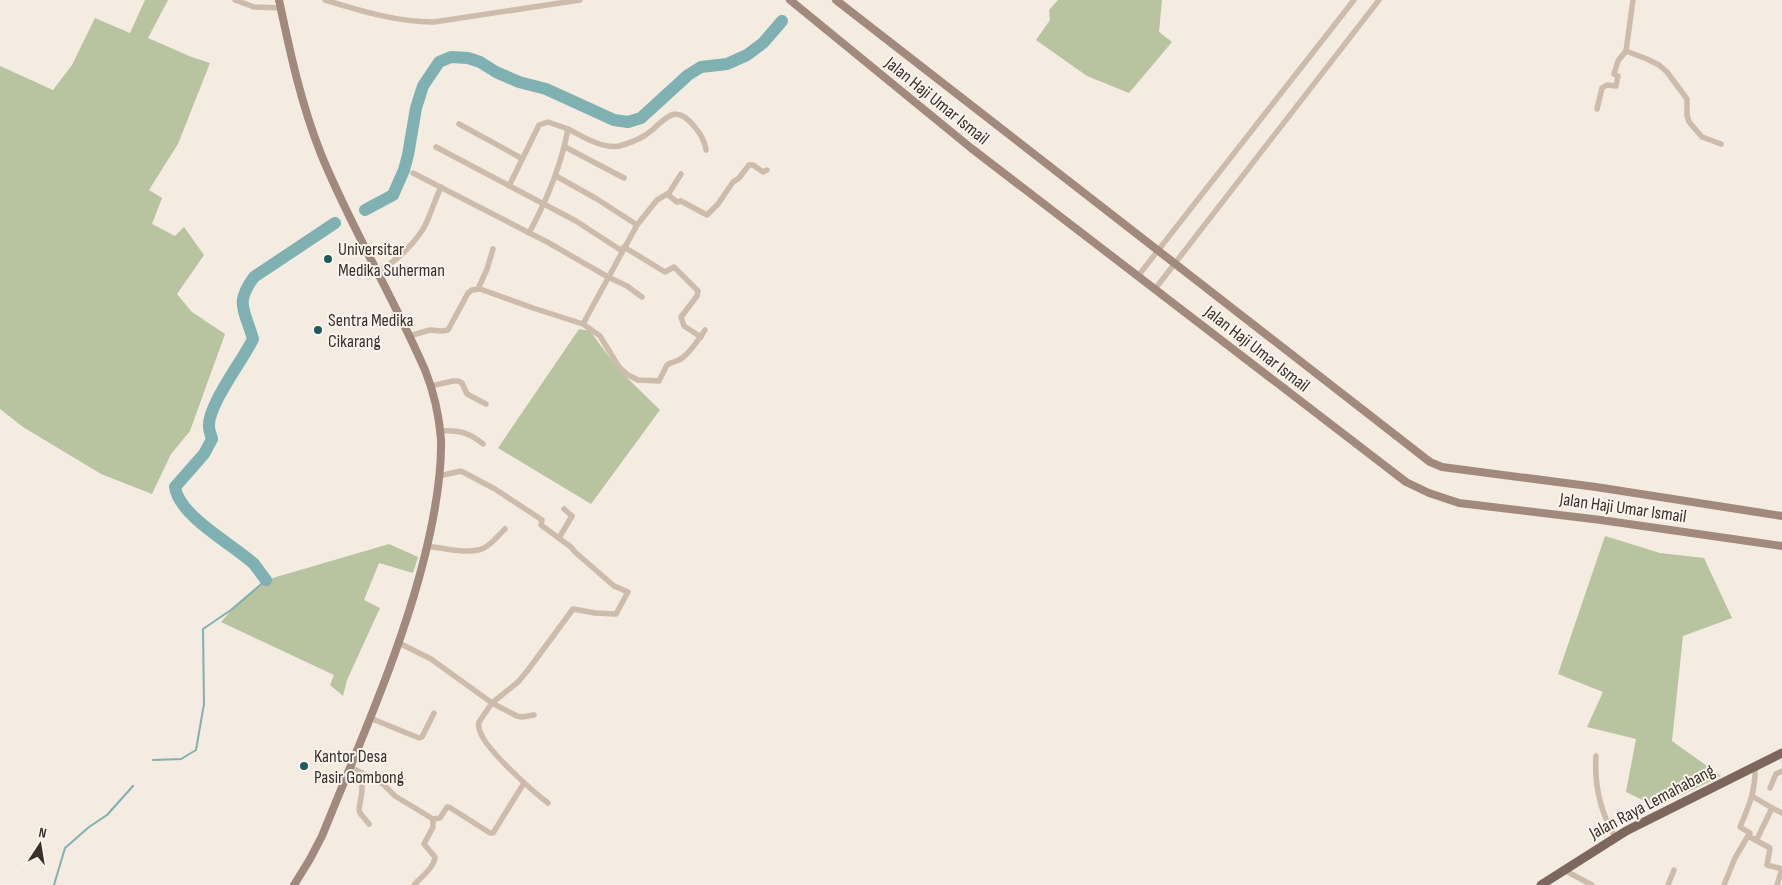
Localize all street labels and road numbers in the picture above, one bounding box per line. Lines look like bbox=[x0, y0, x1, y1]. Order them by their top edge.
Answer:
street label: Jalan Haji Umar Ismail bbox=[880, 52, 993, 149]
street label: Jalan Haji Umar Ismail bbox=[1199, 301, 1314, 397]
street label: Jalan Haji Umar Ismail bbox=[1557, 489, 1688, 527]
street label: Jalan Raya Lemahabang bbox=[1585, 760, 1718, 844]

